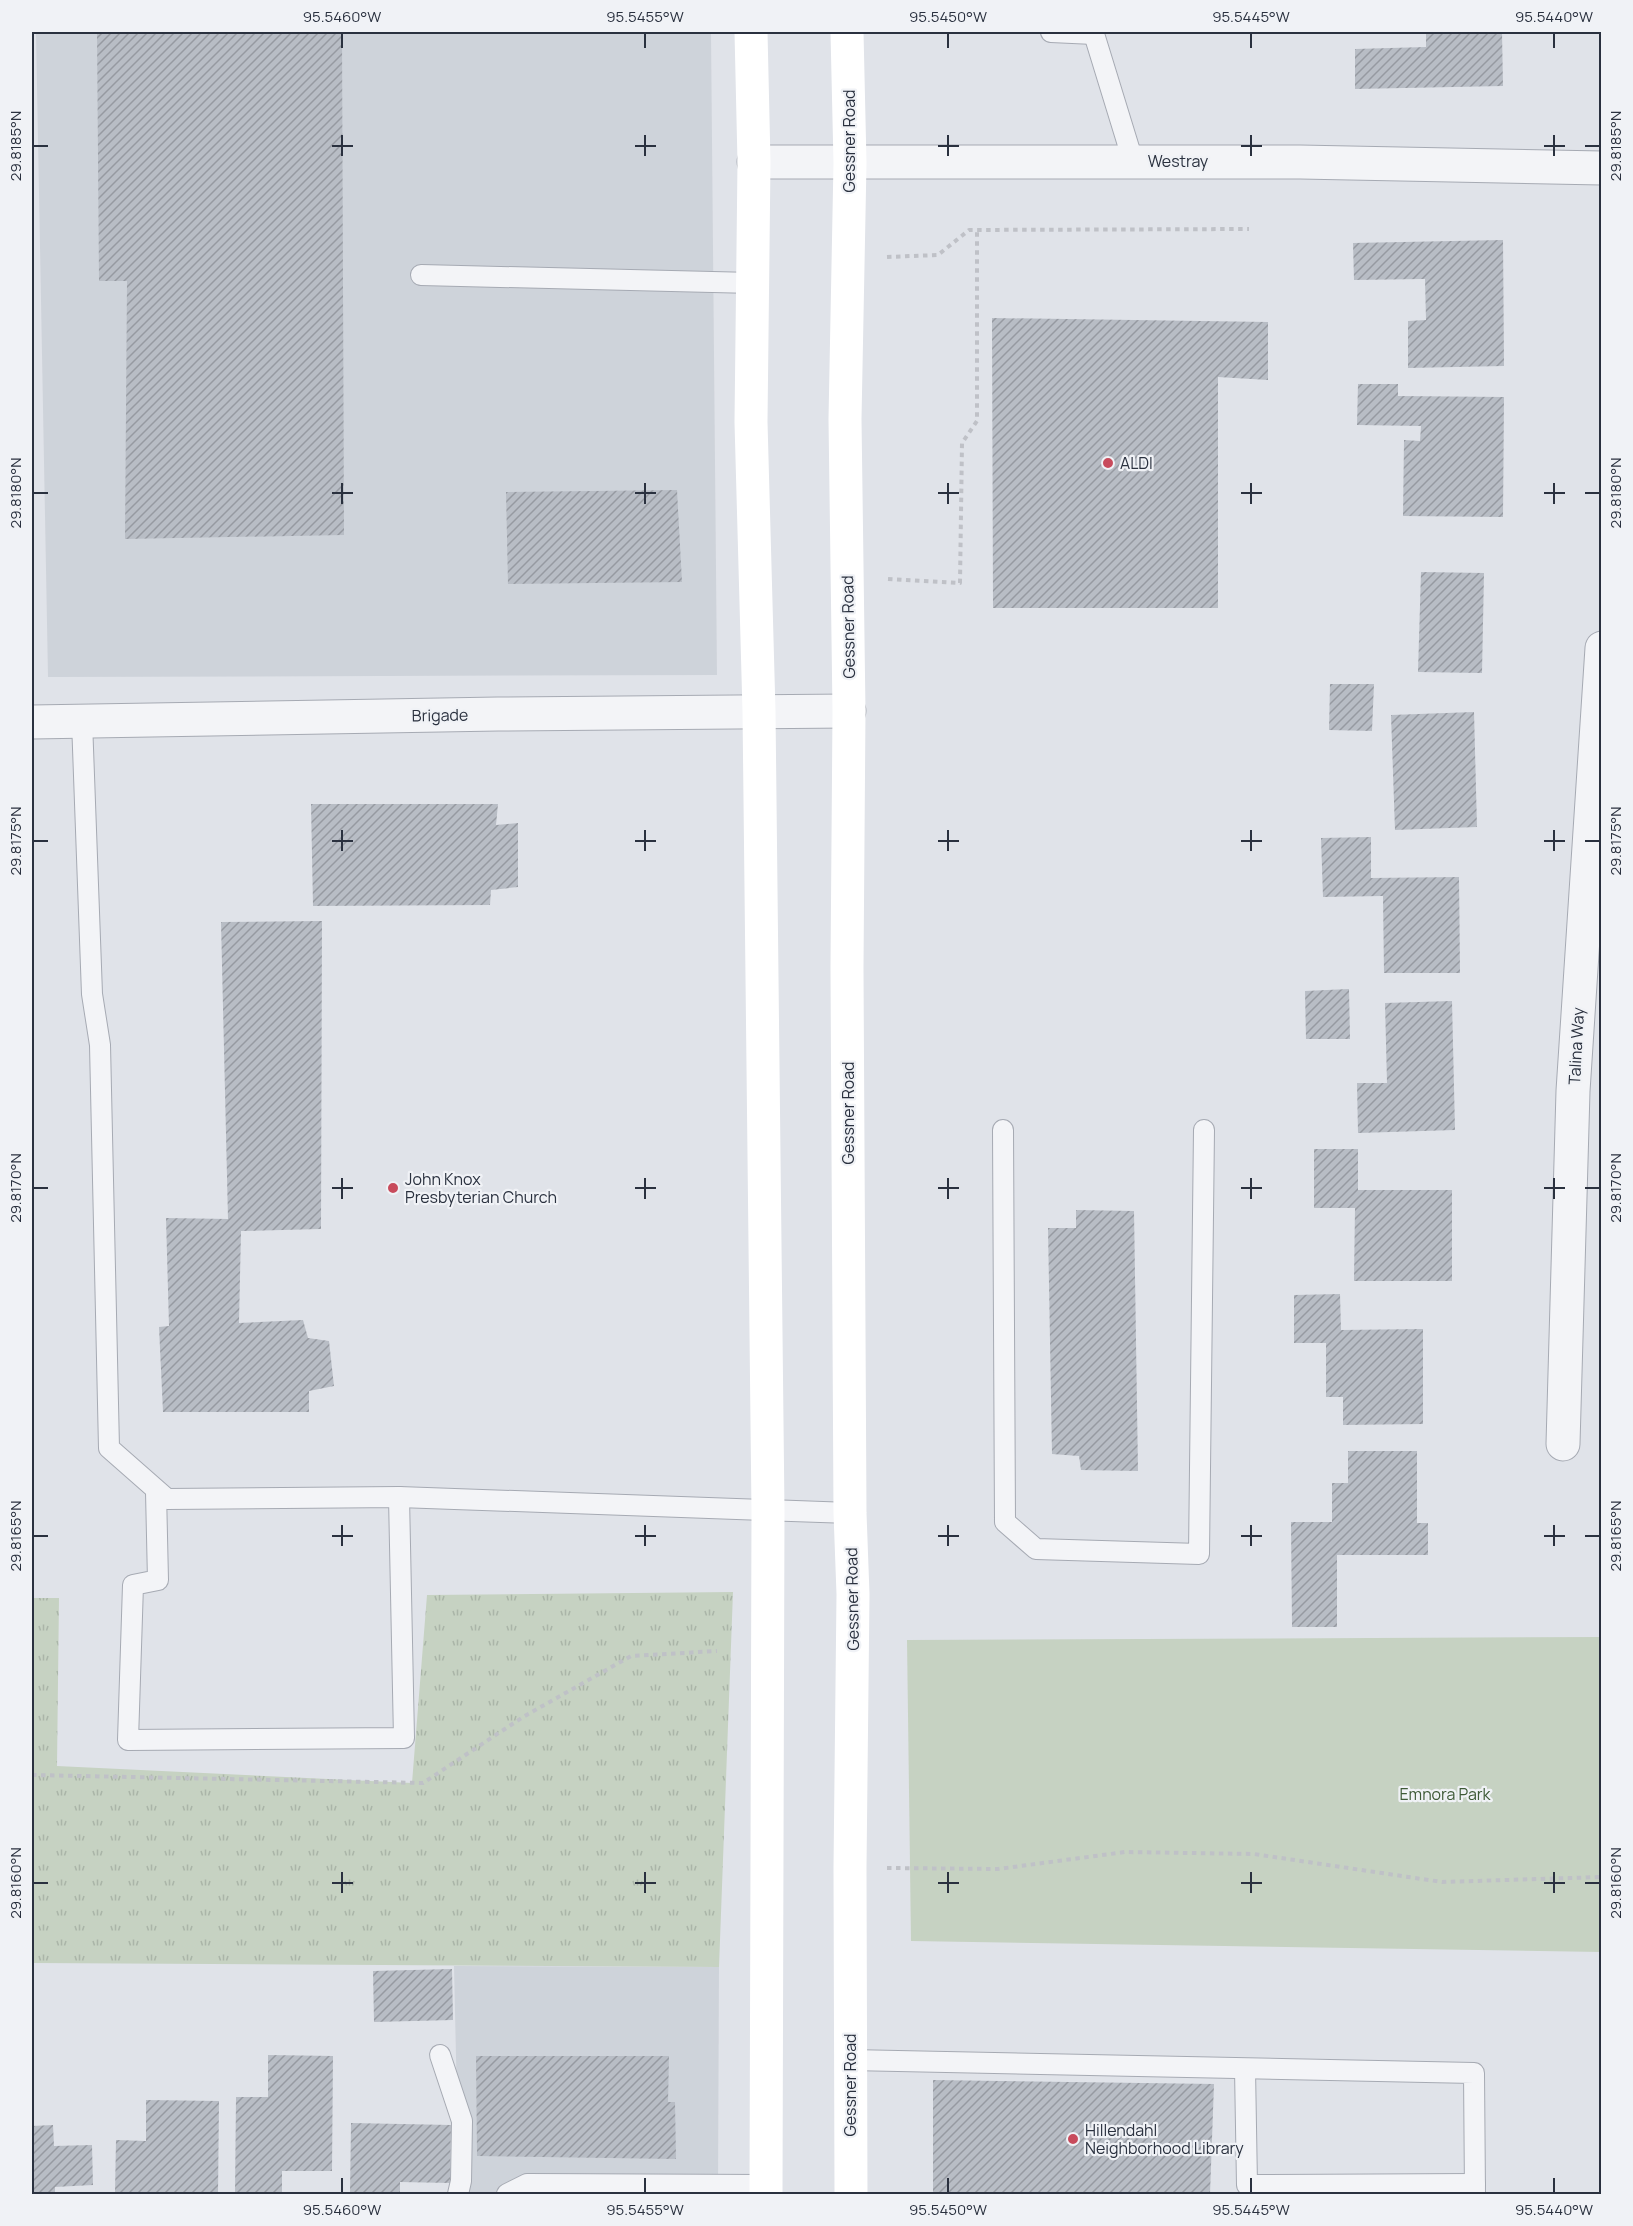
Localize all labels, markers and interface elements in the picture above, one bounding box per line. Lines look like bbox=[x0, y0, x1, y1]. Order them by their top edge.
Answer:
text: 95.5460°W bbox=[303, 6, 381, 27]
text: 95.5455°W bbox=[606, 6, 684, 27]
text: 95.5450°W bbox=[909, 6, 987, 27]
text: 95.5445°W bbox=[1212, 6, 1290, 27]
text: 95.5440°W bbox=[1515, 6, 1593, 27]
street label: Gessner Road bbox=[838, 89, 860, 193]
text: 29.8185°N bbox=[5, 111, 26, 181]
text: 29.8185°N bbox=[1605, 111, 1626, 181]
street label: Westray bbox=[1148, 150, 1209, 172]
place label: ALDI bbox=[1120, 452, 1153, 474]
marker: ALDI bbox=[1101, 456, 1115, 470]
text: 29.8180°N bbox=[5, 458, 26, 528]
text: 29.8180°N bbox=[1605, 458, 1626, 528]
street label: Gessner Road bbox=[836, 575, 860, 679]
street label: Brigade bbox=[412, 704, 468, 726]
text: 29.8175°N bbox=[5, 806, 26, 876]
text: 29.8175°N bbox=[1605, 806, 1626, 876]
street label: Talina Way bbox=[1563, 1006, 1589, 1085]
street label: Gessner Road bbox=[837, 1061, 859, 1165]
text: 29.8170°N bbox=[5, 1153, 26, 1223]
text: 29.8170°N bbox=[1605, 1153, 1626, 1223]
place label: John Knox Presbyterian Church bbox=[405, 1168, 557, 1208]
marker: John Knox Presbyterian Church bbox=[386, 1181, 400, 1195]
text: 29.8165°N bbox=[5, 1501, 26, 1571]
text: 29.8165°N bbox=[1605, 1501, 1626, 1571]
street label: Gessner Road bbox=[840, 1547, 864, 1651]
park label: Emnora Park bbox=[1399, 1783, 1492, 1805]
text: 29.8160°N bbox=[5, 1847, 26, 1919]
text: 29.8160°N bbox=[1605, 1847, 1626, 1919]
street label: Gessner Road bbox=[839, 2033, 861, 2137]
place label: Hillendahl Neighborhood Library bbox=[1085, 2119, 1244, 2159]
marker: Hillendahl Neighborhood Library bbox=[1066, 2132, 1080, 2146]
text: 95.5460°W bbox=[303, 2199, 381, 2220]
text: 95.5455°W bbox=[606, 2199, 684, 2220]
text: 95.5450°W bbox=[909, 2199, 987, 2220]
text: 95.5445°W bbox=[1212, 2199, 1290, 2220]
text: 95.5440°W bbox=[1515, 2199, 1593, 2220]

